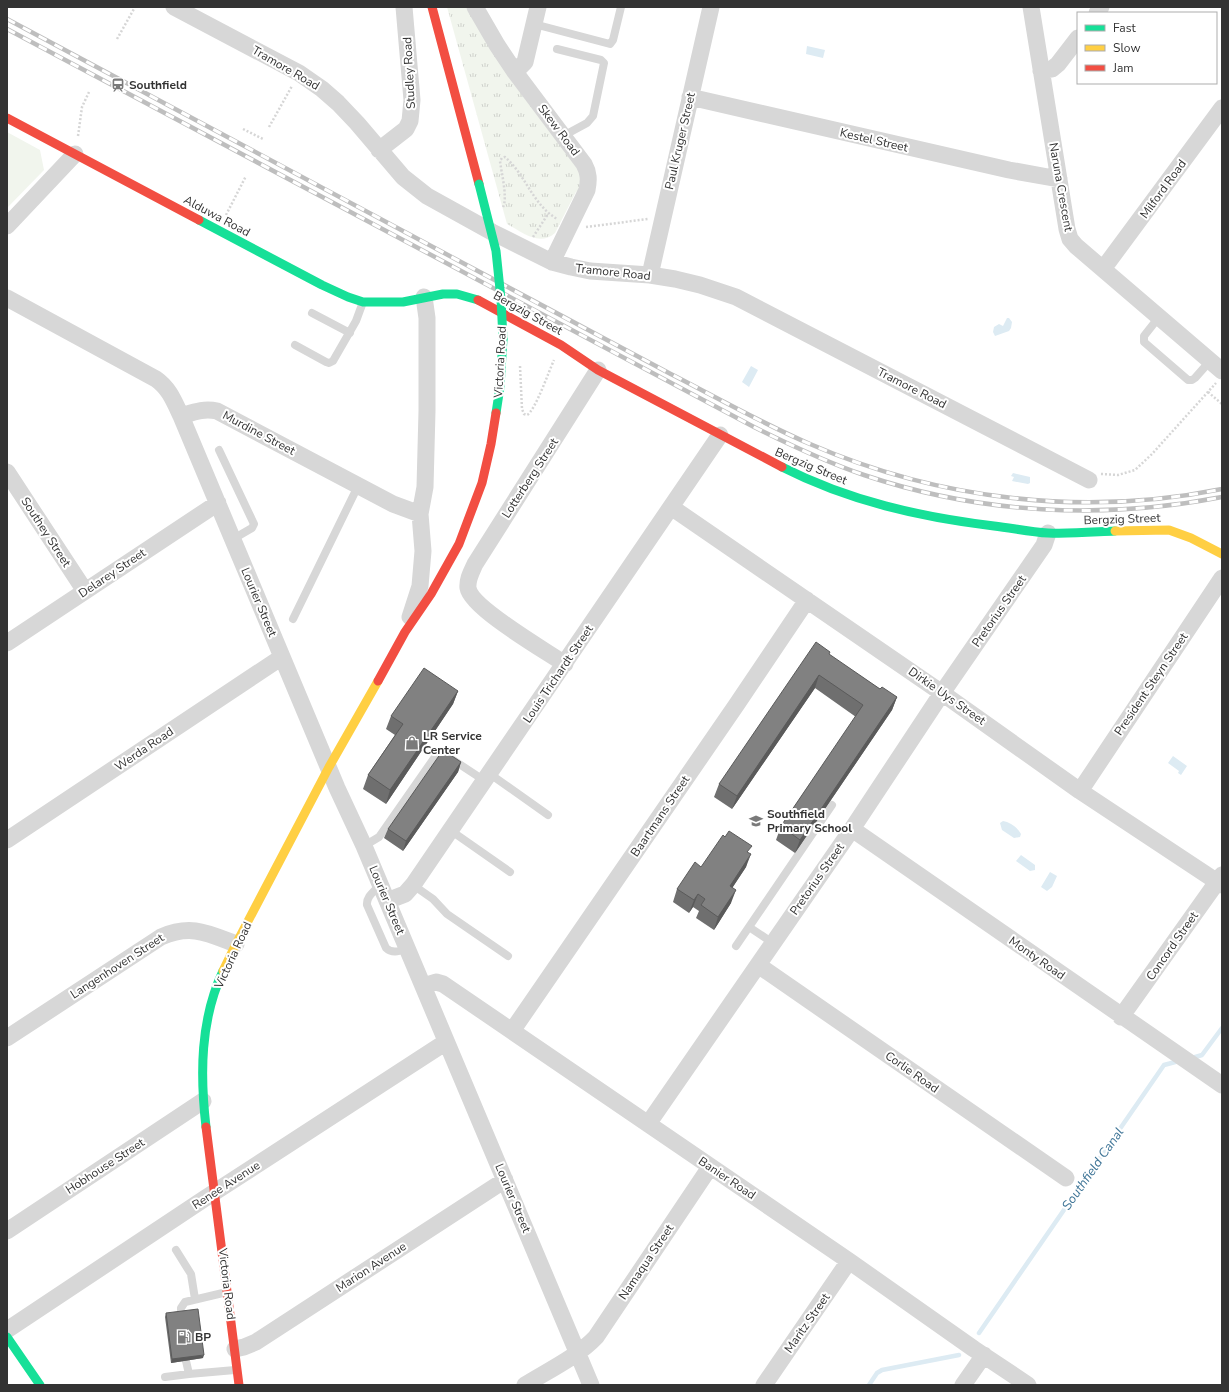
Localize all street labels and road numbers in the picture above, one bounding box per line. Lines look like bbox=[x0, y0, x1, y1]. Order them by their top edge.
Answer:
street label: Studley Road bbox=[399, 36, 419, 110]
street label: Tramore Road bbox=[249, 42, 323, 94]
street label: Paul Kruger Street bbox=[661, 90, 699, 191]
street label: Skew Road bbox=[534, 101, 584, 159]
street label: Kestel Street bbox=[838, 124, 910, 156]
street label: Naruna Crescent bbox=[1045, 141, 1077, 233]
street label: Milford Road bbox=[1136, 156, 1190, 222]
street label: Alduwa Road bbox=[181, 192, 253, 240]
street label: Tramore Road bbox=[575, 260, 651, 284]
street label: Bergzig Street bbox=[490, 287, 566, 339]
street label: Victoria Road bbox=[490, 326, 510, 399]
street label: Tramore Road bbox=[875, 364, 949, 412]
street label: Murdine Street bbox=[220, 407, 299, 459]
street label: Lotterberg Street bbox=[498, 434, 562, 521]
street label: Bergzig Street bbox=[772, 444, 850, 489]
street label: Southey Street bbox=[17, 494, 75, 571]
street label: Bergzig Street bbox=[1083, 510, 1162, 528]
street label: Delarey Street bbox=[75, 544, 149, 601]
street label: Lourier Street bbox=[237, 565, 281, 640]
street label: Pretorius Street bbox=[968, 571, 1030, 650]
street label: Louis Trichardt Street bbox=[519, 621, 597, 726]
street label: President Steyn Street bbox=[1111, 629, 1192, 739]
street label: Dirkie Uys Street bbox=[905, 663, 989, 729]
street label: Werda Road bbox=[112, 723, 176, 775]
street label: Baartmans Street bbox=[627, 772, 694, 860]
street label: Pretorius Street bbox=[786, 839, 848, 918]
street label: Lourier Street bbox=[365, 863, 409, 938]
street label: Concord Street bbox=[1142, 908, 1202, 983]
street label: Victoria Road bbox=[210, 919, 255, 992]
street label: Langenhoven Street bbox=[67, 929, 167, 1002]
street label: Monty Road bbox=[1006, 933, 1068, 983]
street label: Corlie Road bbox=[882, 1048, 942, 1096]
street label: Hobhouse Street bbox=[62, 1134, 148, 1197]
street label: Banier Road bbox=[695, 1153, 759, 1203]
street label: Renee Avenue bbox=[189, 1157, 263, 1213]
street label: Lourier Street bbox=[491, 1161, 535, 1236]
street label: Namaqua Street bbox=[615, 1220, 678, 1303]
street label: Marion Avenue bbox=[333, 1238, 409, 1296]
street label: Victoria Road bbox=[215, 1246, 239, 1321]
street label: Maritz Street bbox=[781, 1289, 834, 1356]

